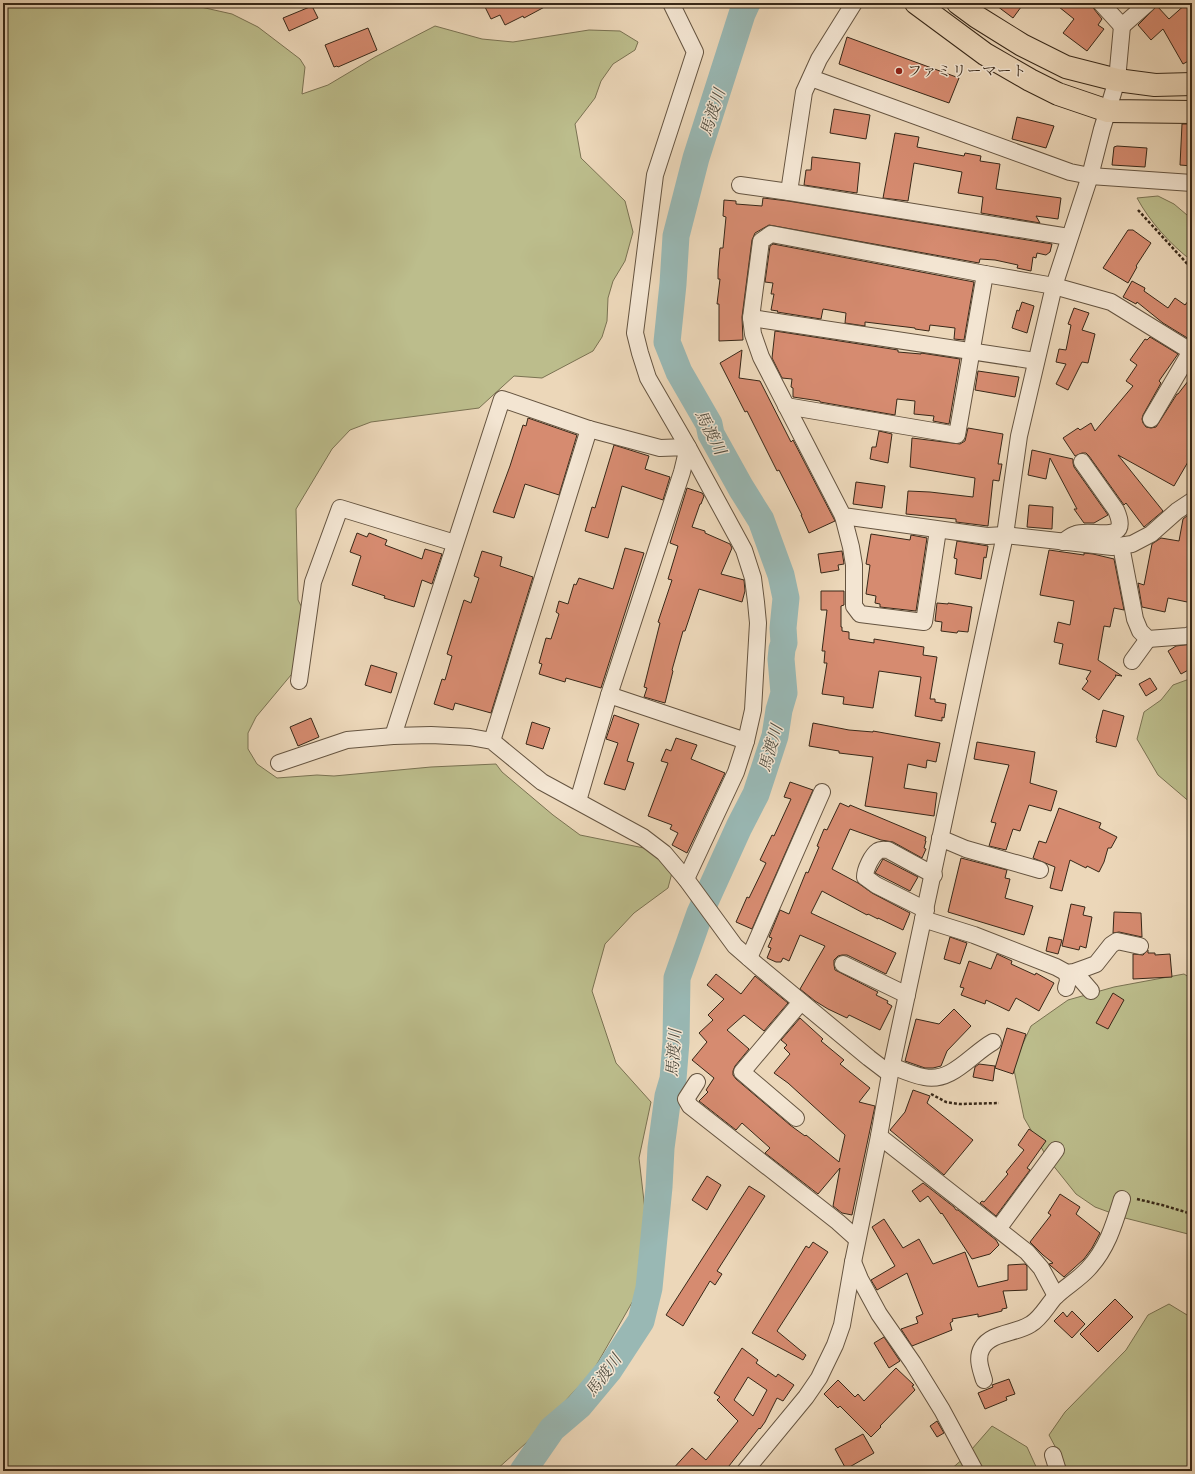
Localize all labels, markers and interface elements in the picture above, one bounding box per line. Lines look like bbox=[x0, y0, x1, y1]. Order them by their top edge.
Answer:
place label: ファミリーマート bbox=[907, 62, 1027, 80]
marker: ファミリーマート bbox=[894, 66, 904, 76]
water label: 馬渡川 bbox=[696, 84, 730, 138]
water label: 馬渡川 bbox=[691, 407, 731, 460]
water label: 馬渡川 bbox=[755, 721, 787, 774]
water label: 馬渡川 bbox=[662, 1026, 685, 1078]
water label: 馬渡川 bbox=[581, 1349, 627, 1400]

